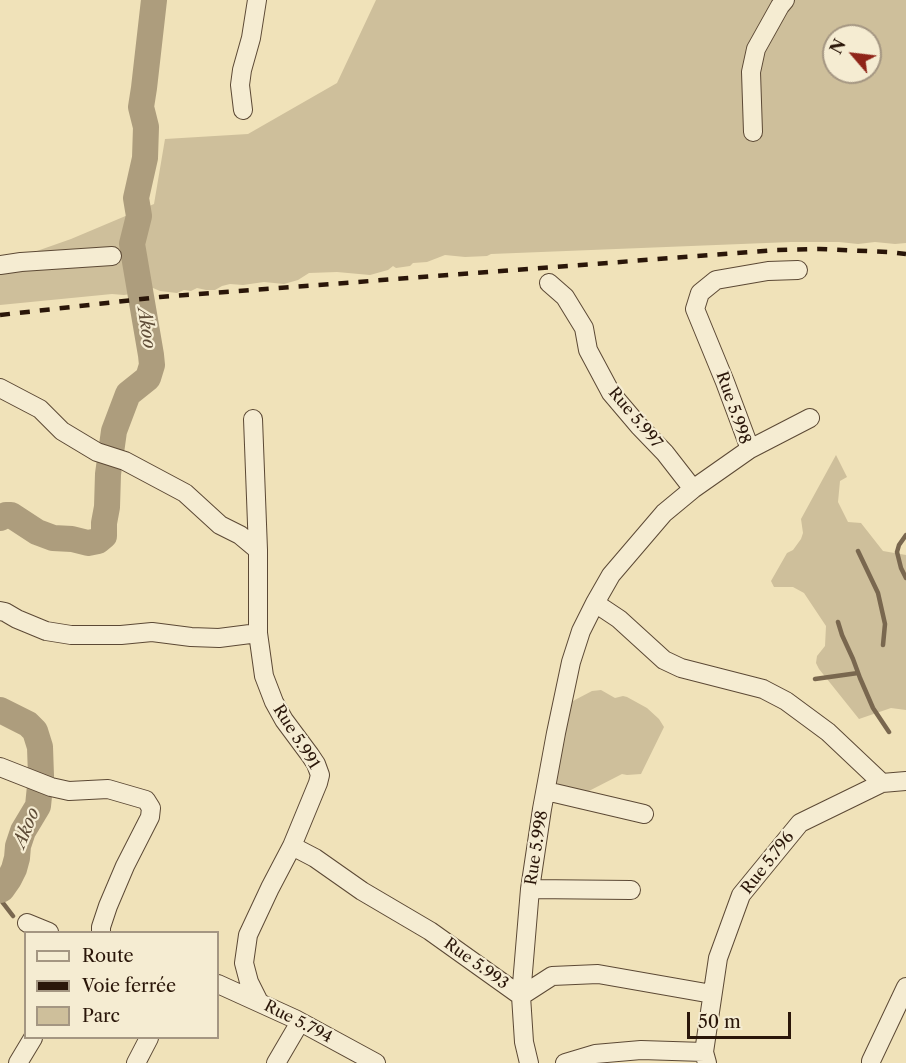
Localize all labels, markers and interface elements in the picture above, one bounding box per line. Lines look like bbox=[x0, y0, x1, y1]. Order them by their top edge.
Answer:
north arrow bbox=[822, 24, 882, 84]
text: N bbox=[826, 36, 850, 57]
water label: Akoo bbox=[132, 306, 160, 350]
street label: Rue 5.998 bbox=[712, 369, 754, 447]
street label: Rue 5.997 bbox=[604, 384, 666, 452]
street label: Rue 5.991 bbox=[269, 701, 323, 773]
water label: Akoo bbox=[9, 805, 45, 851]
street label: Rue 5.998 bbox=[522, 809, 552, 887]
street label: Rue 5.796 bbox=[738, 828, 798, 898]
legend bbox=[24, 931, 219, 1039]
street label: Rue 5.993 bbox=[440, 934, 512, 994]
text: Route bbox=[82, 945, 134, 967]
text: Voie ferrée bbox=[82, 975, 176, 997]
street label: Rue 5.794 bbox=[261, 997, 335, 1047]
scale bar bbox=[690, 1000, 794, 1038]
text: Parc bbox=[82, 1005, 120, 1027]
text: 50 m bbox=[698, 1011, 741, 1033]

